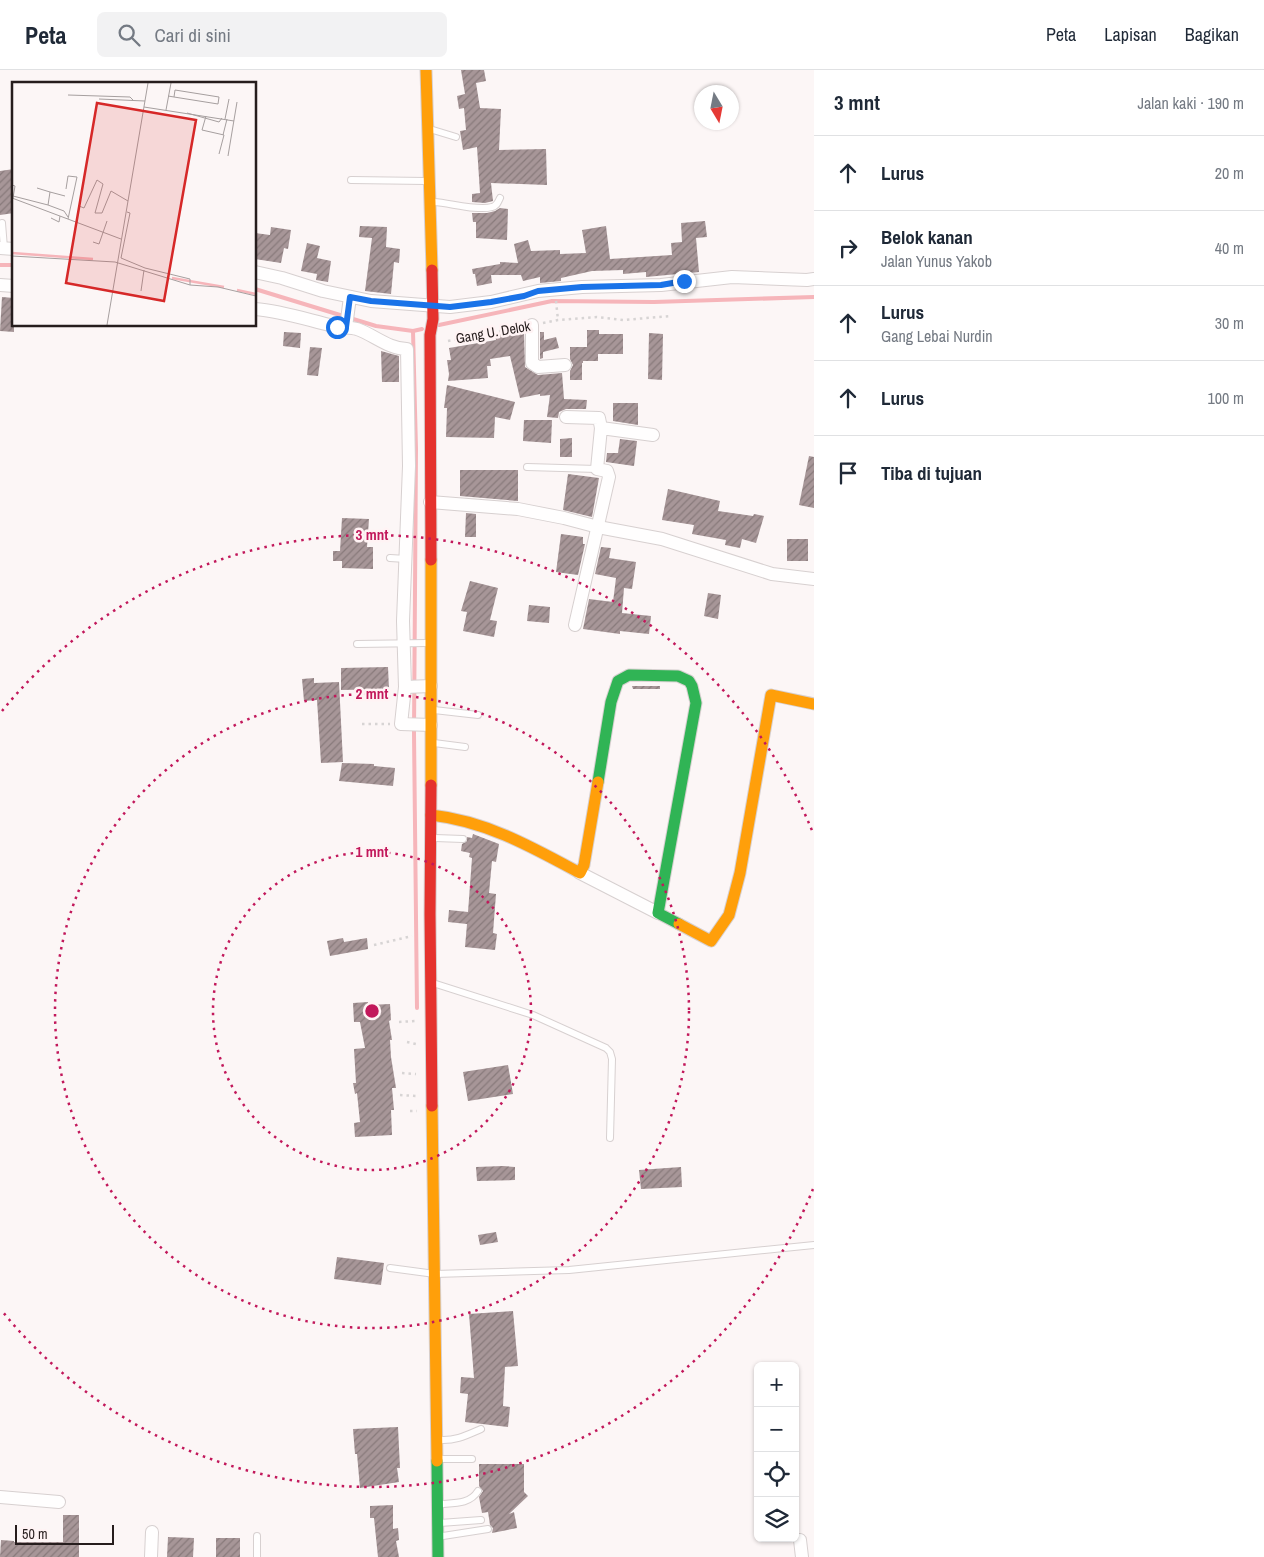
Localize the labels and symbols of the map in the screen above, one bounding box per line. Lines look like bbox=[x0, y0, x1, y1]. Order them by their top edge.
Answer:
inset map bbox=[12, 82, 256, 326]
north arrow bbox=[694, 85, 739, 130]
route end bbox=[673, 270, 696, 293]
route start bbox=[326, 316, 349, 339]
street label: Gang U. Delok bbox=[454, 317, 532, 347]
text: 3 mnt bbox=[356, 524, 388, 545]
text: 2 mnt bbox=[356, 683, 388, 704]
text: 1 mnt bbox=[356, 841, 388, 862]
centre of rings bbox=[363, 1002, 381, 1020]
scale bar bbox=[15, 1522, 114, 1545]

